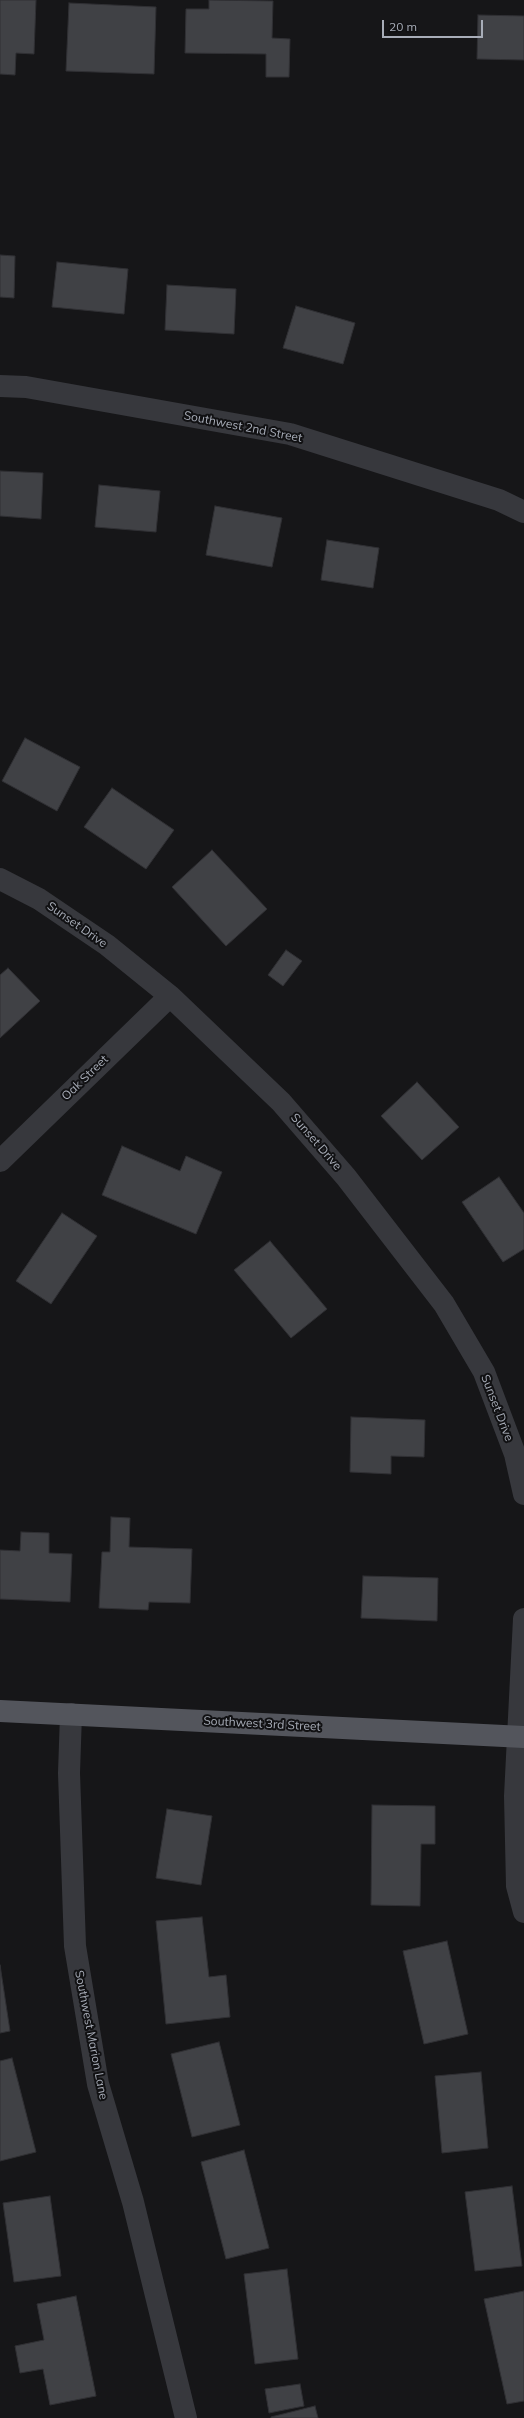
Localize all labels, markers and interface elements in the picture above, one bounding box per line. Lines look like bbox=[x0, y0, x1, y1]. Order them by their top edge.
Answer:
scale bar bbox=[384, 12, 485, 38]
text: 20 m bbox=[389, 19, 417, 34]
street label: Southwest 2nd Street bbox=[183, 408, 303, 446]
street label: Sunset Drive bbox=[44, 899, 110, 951]
street label: Oak Street bbox=[59, 1052, 111, 1104]
street label: Sunset Drive bbox=[288, 1111, 344, 1173]
street label: Sunset Drive bbox=[478, 1373, 516, 1443]
street label: Southwest 3rd Street bbox=[203, 1714, 321, 1734]
street label: Southwest Marion Lane bbox=[71, 1969, 111, 2101]

